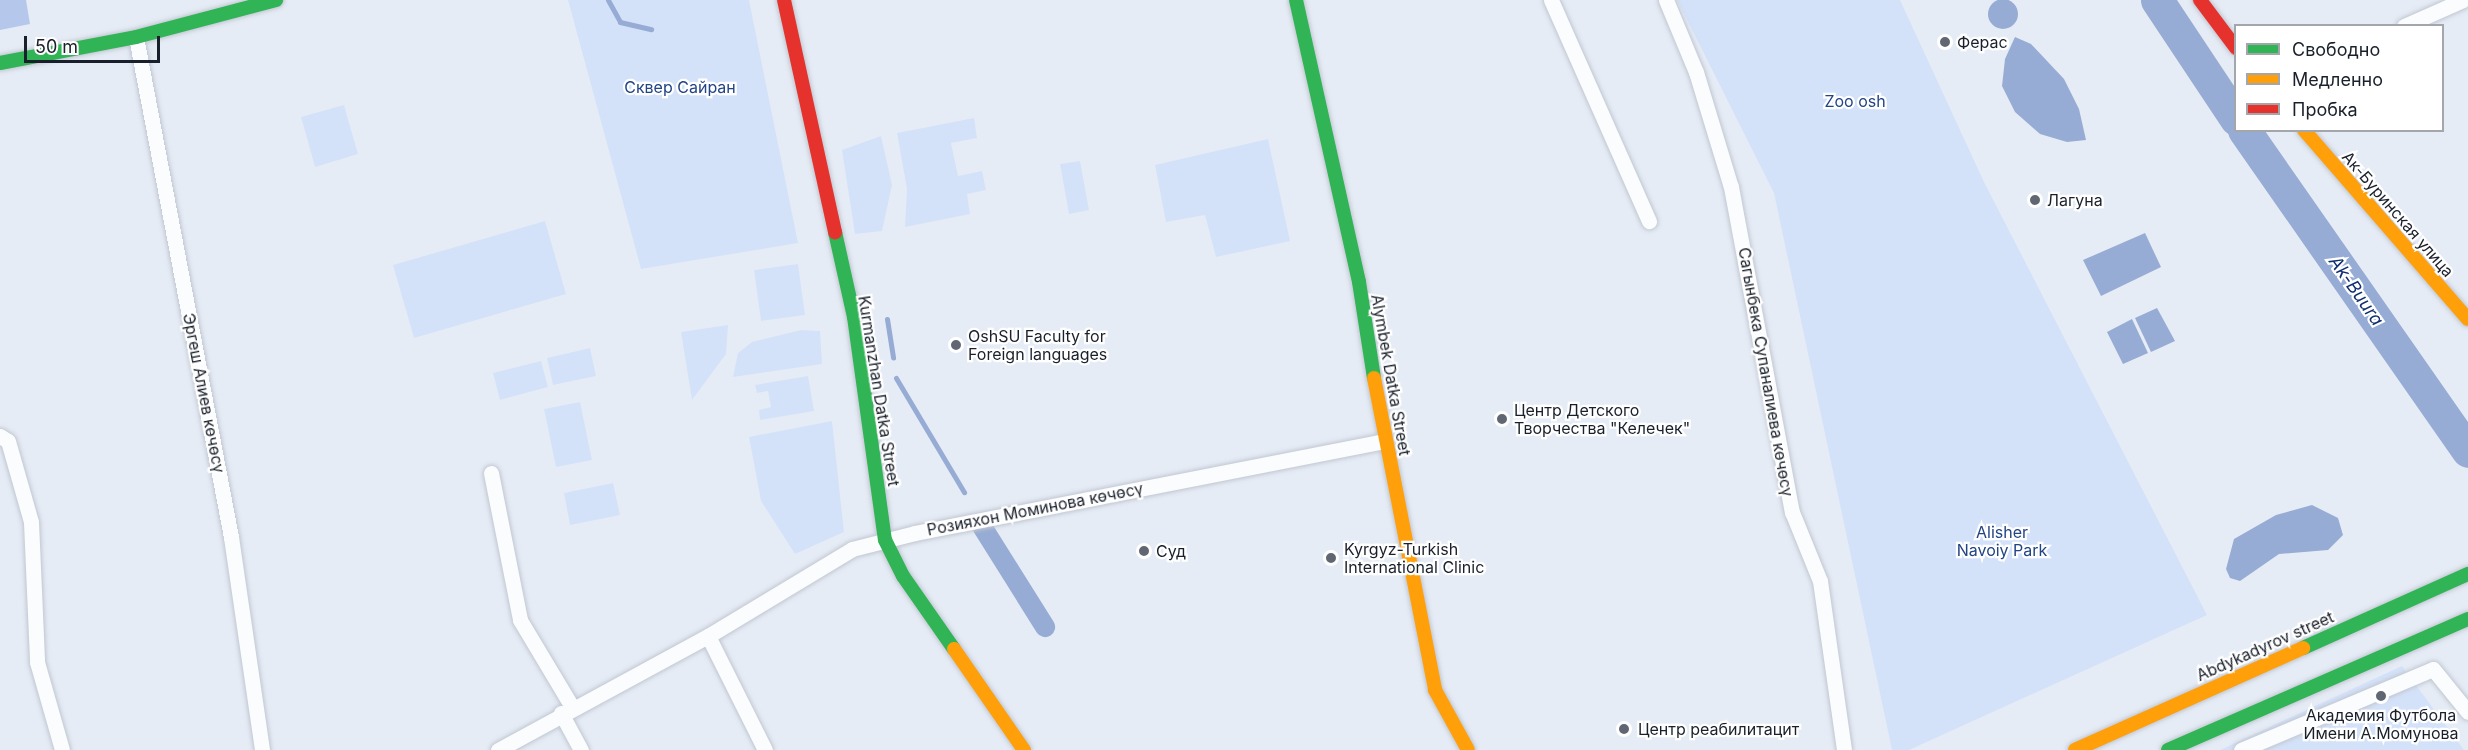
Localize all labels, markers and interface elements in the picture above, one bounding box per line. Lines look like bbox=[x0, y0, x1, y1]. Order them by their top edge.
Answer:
scale bar bbox=[27, 24, 164, 62]
legend bbox=[2234, 24, 2444, 132]
place label: Ферас bbox=[1957, 32, 2008, 52]
marker: Ферас bbox=[1938, 35, 1952, 49]
text: 50 m bbox=[35, 36, 78, 57]
text: Свободно bbox=[2292, 39, 2380, 60]
text: Медленно bbox=[2292, 69, 2383, 90]
park label: Сквер Сайран bbox=[624, 77, 736, 97]
park label: Zoo osh bbox=[1824, 91, 1886, 111]
text: Пробка bbox=[2292, 99, 2358, 120]
street label: Ак-Буринская улица bbox=[2338, 147, 2458, 281]
place label: Лагуна bbox=[2047, 190, 2103, 210]
marker: Лагуна bbox=[2028, 193, 2042, 207]
street label: Сагынбека Супаналиева көчөсү bbox=[1735, 246, 1797, 498]
water label: Ak-Buura bbox=[2324, 252, 2388, 330]
street label: Alymbek Datka Street bbox=[1367, 293, 1415, 457]
street label: Kurmanzhan Datka Street bbox=[854, 294, 904, 488]
street label: Эргеш Алиев көчөсү bbox=[179, 311, 229, 475]
place label: OshSU Faculty for Foreign languages bbox=[968, 326, 1107, 364]
marker: OshSU Faculty for Foreign languages bbox=[949, 338, 963, 352]
place label: Центр Детского Творчества "Келечек" bbox=[1514, 400, 1690, 438]
marker: Центр Детского Творчества "Келечек" bbox=[1495, 412, 1509, 426]
street label: Розияхон Моминова көчөсү bbox=[925, 479, 1145, 539]
park label: Alisher Navoiy Park bbox=[1957, 522, 2047, 560]
place label: Kyrgyz-Turkish International Clinic bbox=[1344, 539, 1484, 577]
place label: Суд bbox=[1156, 541, 1186, 561]
marker: Суд bbox=[1137, 544, 1151, 558]
marker: Kyrgyz-Turkish International Clinic bbox=[1322, 549, 1340, 567]
street label: Abdykadyrov street bbox=[2193, 607, 2337, 685]
marker: Академия Футбола Имени А.Момунова bbox=[2374, 689, 2388, 703]
place label: Академия Футбола Имени А.Момунова bbox=[2303, 705, 2459, 743]
place label: Центр реабилитацит bbox=[1638, 719, 1799, 739]
marker: Центр реабилитацит bbox=[1615, 720, 1633, 738]

